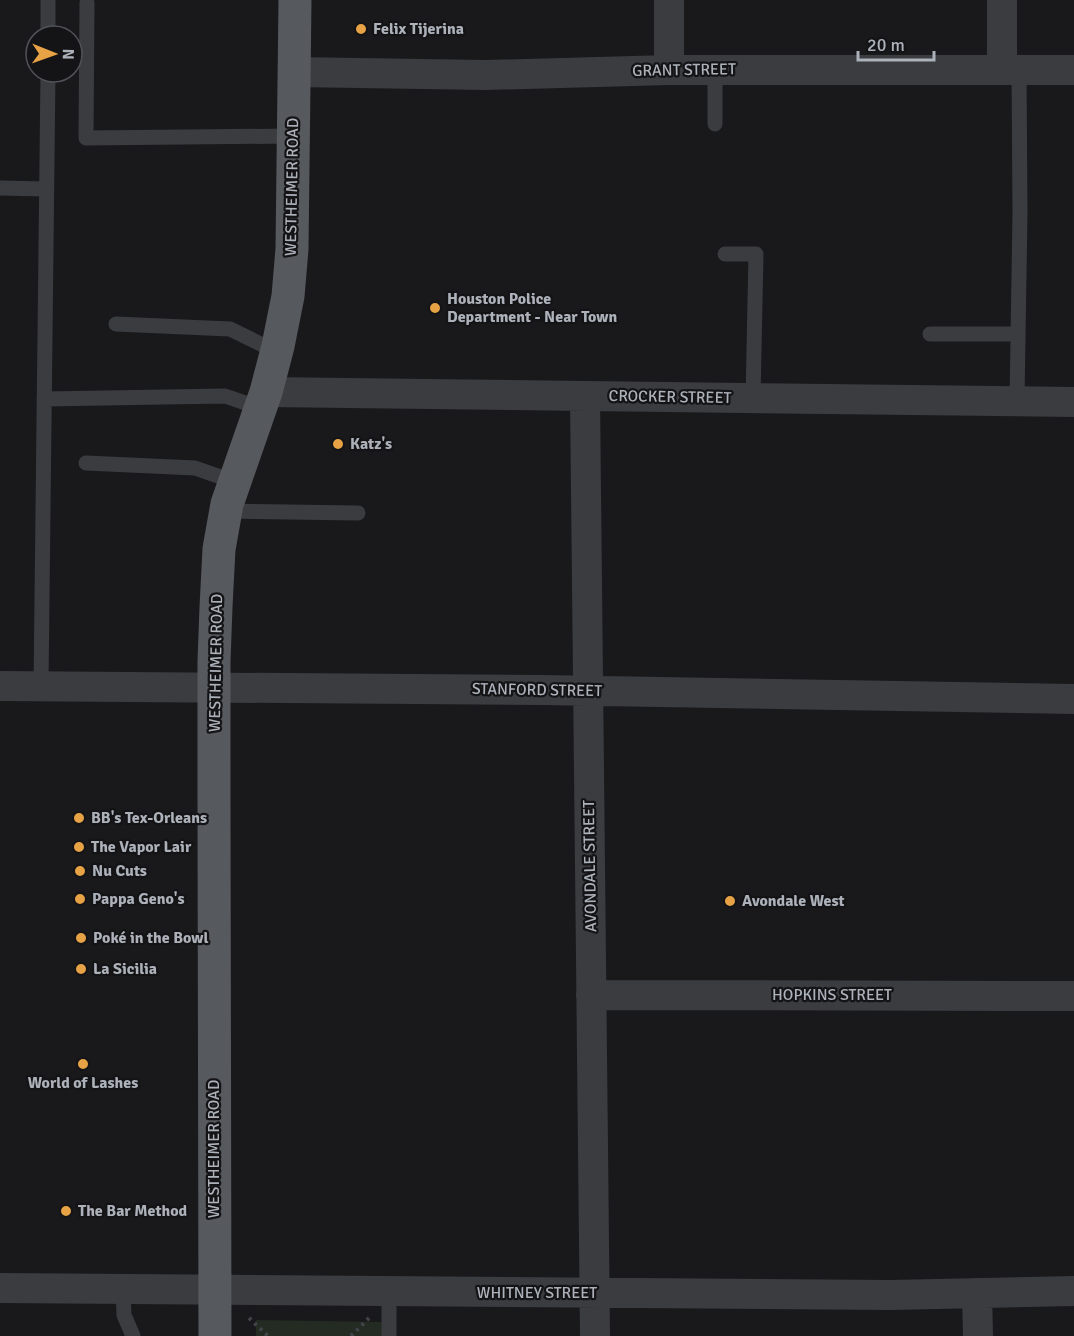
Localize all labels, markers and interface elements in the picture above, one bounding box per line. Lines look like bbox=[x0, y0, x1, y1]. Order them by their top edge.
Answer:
place label: Felix Tijerina bbox=[373, 19, 464, 39]
marker: Felix Tijerina bbox=[354, 22, 368, 36]
north arrow bbox=[24, 24, 84, 84]
scale bar bbox=[858, 24, 934, 62]
text: 20 m bbox=[867, 34, 905, 56]
text: N bbox=[58, 49, 78, 60]
street label: GRANT STREET bbox=[632, 59, 736, 81]
street label: WESTHEIMER ROAD bbox=[281, 118, 303, 256]
place label: Houston Police Department - Near Town bbox=[447, 289, 617, 327]
marker: Houston Police Department - Near Town bbox=[428, 301, 442, 315]
street label: CROCKER STREET bbox=[608, 386, 732, 408]
place label: Katz's bbox=[350, 434, 392, 454]
marker: Katz's bbox=[331, 437, 345, 451]
street label: WESTHEIMER ROAD bbox=[205, 594, 227, 732]
street label: STANFORD STREET bbox=[472, 679, 602, 701]
street label: AVONDALE STREET bbox=[579, 800, 601, 932]
place label: BB's Tex-Orleans bbox=[91, 808, 207, 828]
marker: BB's Tex-Orleans bbox=[72, 811, 86, 825]
place label: The Vapor Lair bbox=[91, 837, 192, 857]
marker: The Vapor Lair bbox=[72, 840, 86, 854]
place label: Nu Cuts bbox=[92, 861, 147, 881]
marker: Nu Cuts bbox=[73, 864, 87, 878]
place label: Pappa Geno's bbox=[92, 889, 185, 909]
place label: Avondale West bbox=[742, 891, 845, 911]
marker: Pappa Geno's bbox=[73, 892, 87, 906]
marker: Avondale West bbox=[723, 894, 737, 908]
place label: Poké in the Bowl bbox=[93, 928, 208, 948]
marker: Poké in the Bowl bbox=[74, 931, 88, 945]
place label: La Sicilia bbox=[93, 959, 157, 979]
marker: La Sicilia bbox=[74, 962, 88, 976]
street label: HOPKINS STREET bbox=[772, 985, 892, 1005]
marker: World of Lashes bbox=[76, 1057, 90, 1071]
place label: World of Lashes bbox=[28, 1073, 138, 1093]
street label: WESTHEIMER ROAD bbox=[204, 1080, 224, 1218]
place label: The Bar Method bbox=[78, 1201, 188, 1221]
marker: The Bar Method bbox=[59, 1204, 73, 1218]
street label: WHITNEY STREET bbox=[477, 1283, 597, 1303]

